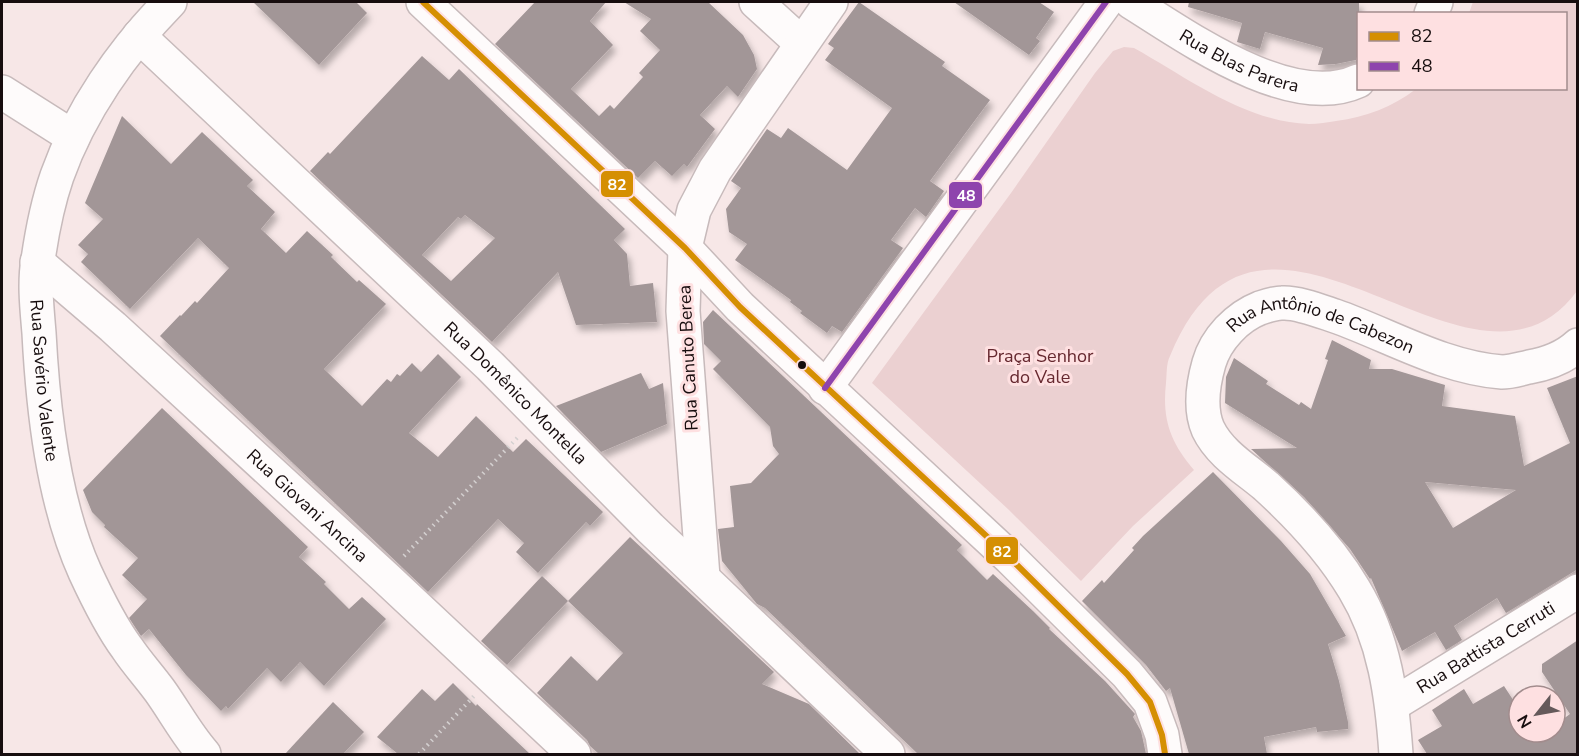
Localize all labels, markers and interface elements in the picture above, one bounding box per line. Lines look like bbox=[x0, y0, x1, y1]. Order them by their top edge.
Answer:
legend bbox=[1357, 12, 1567, 90]
street label: Rua Blas Parera bbox=[1175, 24, 1301, 98]
text: 82 bbox=[1411, 24, 1433, 48]
text: 48 bbox=[1411, 54, 1433, 78]
line badge: 82 bbox=[600, 170, 634, 198]
text: 82 bbox=[607, 174, 627, 196]
line badge: 48 bbox=[948, 181, 983, 209]
text: 48 bbox=[956, 185, 976, 207]
street label: Rua Canuto Berea bbox=[672, 284, 704, 432]
street label: Rua Antônio de Cabezon bbox=[1221, 291, 1418, 359]
street label: Rua Savério Valente bbox=[24, 299, 64, 463]
street label: Rua Domênico Montella bbox=[438, 316, 593, 470]
park label: Praça Senhor do Vale bbox=[986, 344, 1094, 389]
unlabelled marker bbox=[796, 359, 808, 371]
street label: Rua Giovani Ancina bbox=[241, 444, 373, 568]
line badge: 82 bbox=[985, 536, 1019, 565]
text: 82 bbox=[992, 541, 1012, 563]
street label: Rua Battista Cerruti bbox=[1412, 596, 1560, 699]
north arrow bbox=[1507, 684, 1567, 744]
text: N bbox=[1512, 710, 1538, 732]

